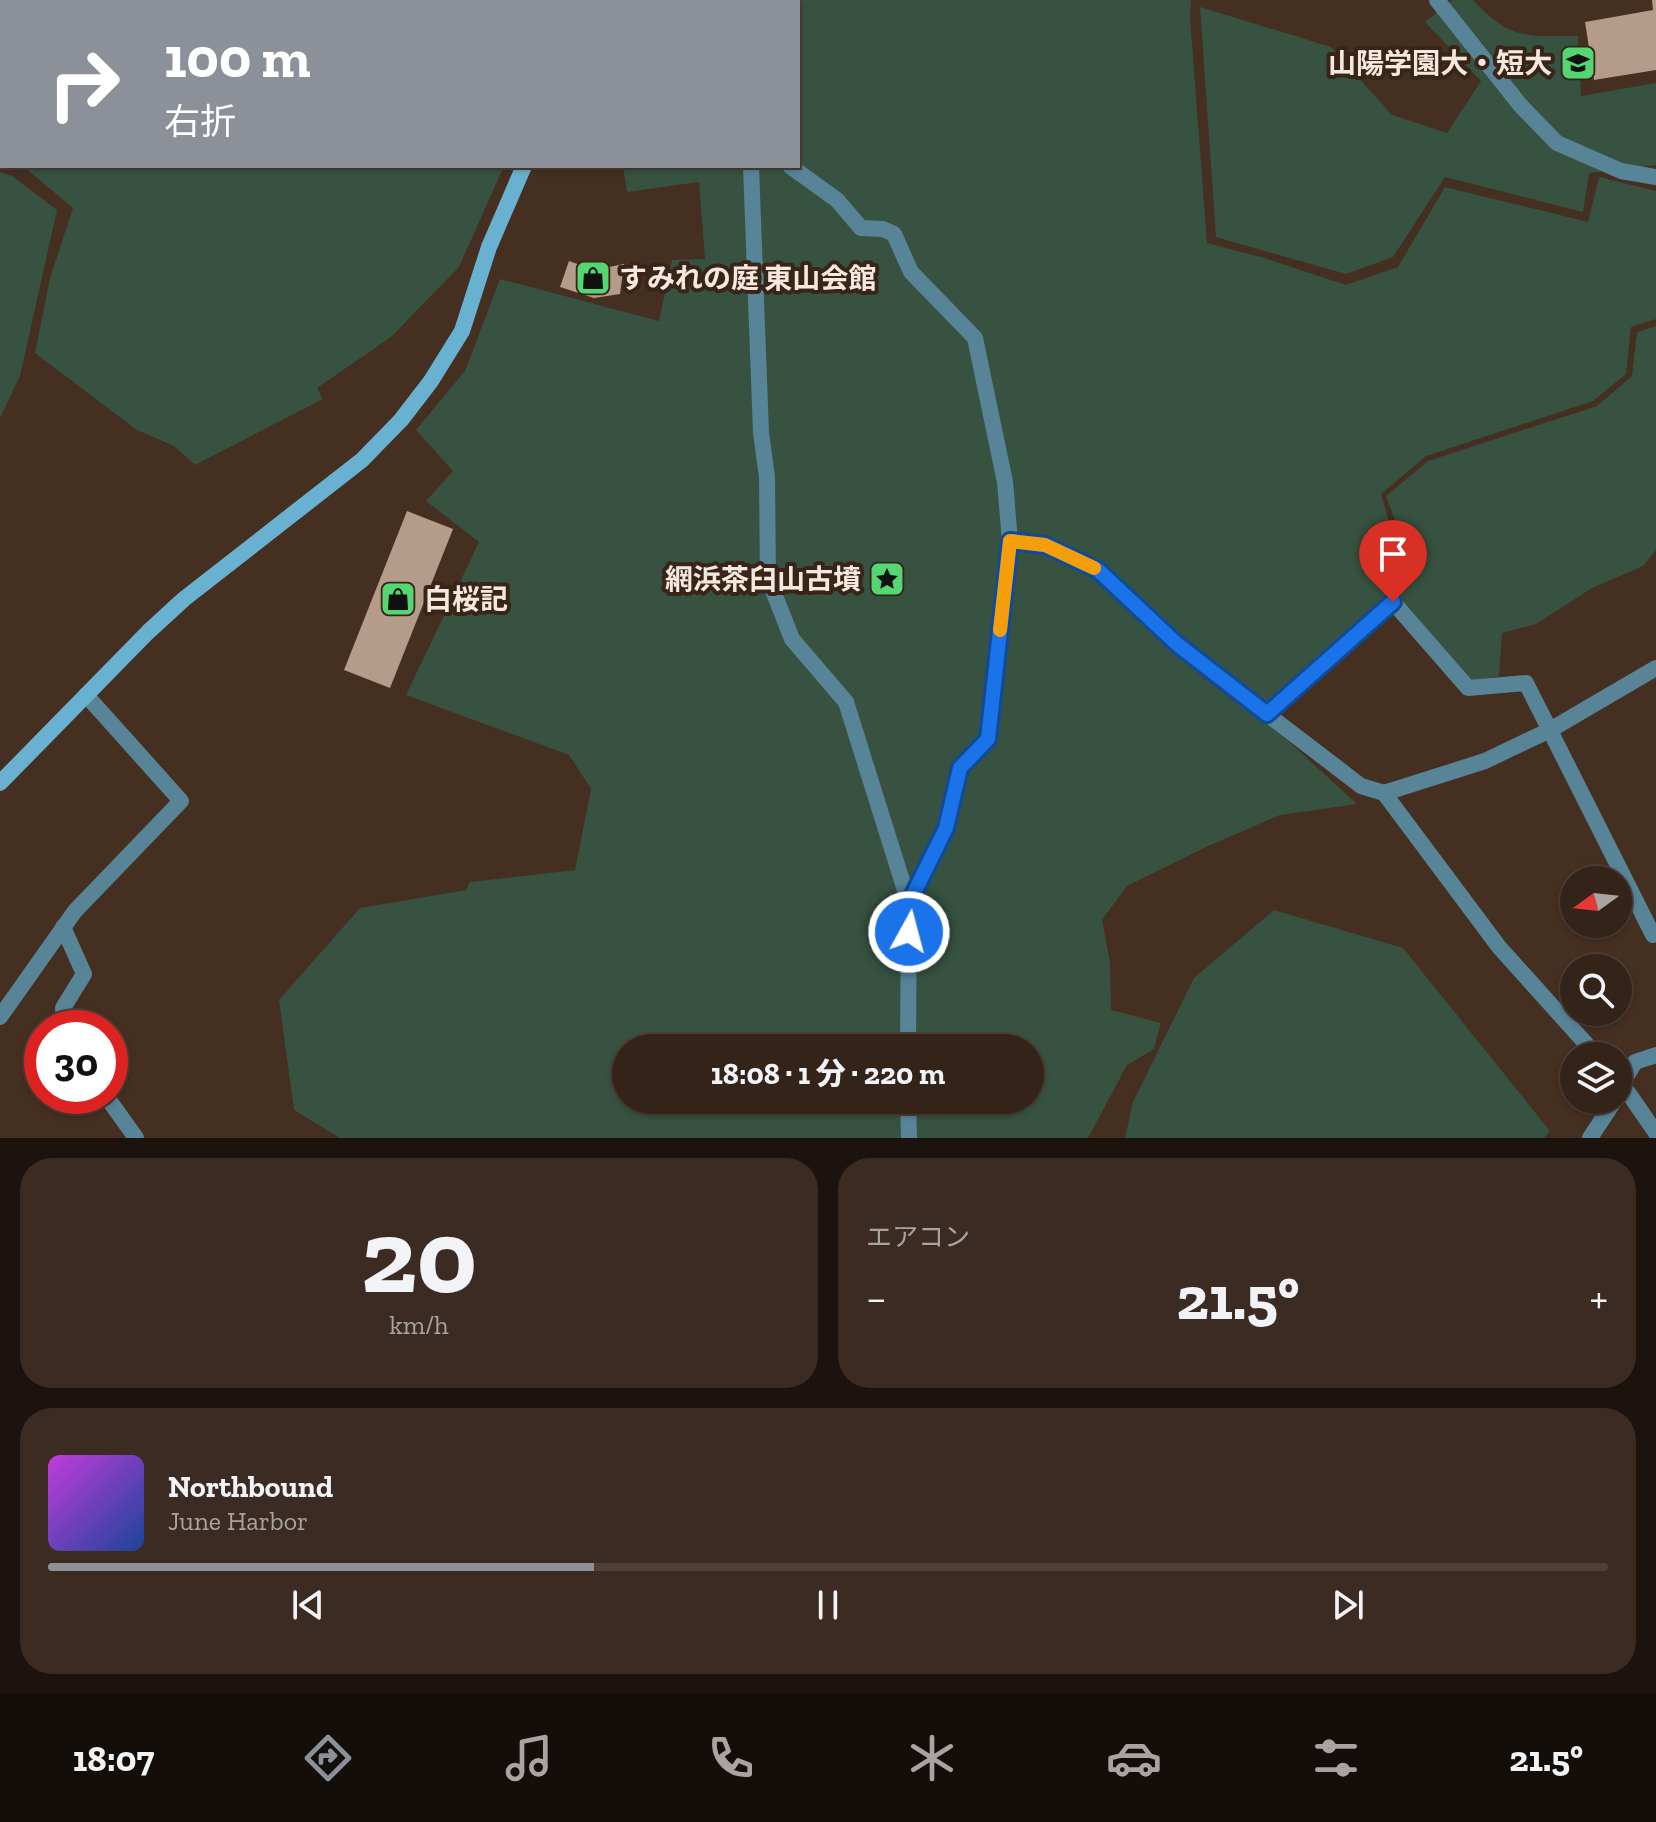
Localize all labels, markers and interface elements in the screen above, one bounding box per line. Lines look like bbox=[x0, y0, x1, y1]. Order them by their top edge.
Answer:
text: 100 m bbox=[164, 24, 311, 91]
icon: right bbox=[32, 32, 136, 136]
school or university icon: 山陽学園大・短大 bbox=[1559, 44, 1597, 82]
place label: 山陽学園大・短大 bbox=[1328, 47, 1552, 80]
text: 右折 bbox=[164, 100, 236, 143]
shop icon: すみれの庭 東山会館 bbox=[574, 259, 612, 297]
place label: すみれの庭 東山会館 bbox=[619, 262, 876, 295]
pin bbox=[1359, 520, 1427, 602]
icon: arrive bbox=[1371, 532, 1415, 576]
place icon: 網浜茶臼山古墳 bbox=[868, 560, 906, 598]
place label: 網浜茶臼山古墳 bbox=[665, 563, 861, 596]
shop icon: 白桜記 bbox=[379, 580, 417, 618]
place label: 白桜記 bbox=[424, 583, 508, 616]
north arrow bbox=[1560, 866, 1632, 938]
map controls bbox=[1560, 866, 1632, 1114]
position arrow bbox=[867, 890, 951, 974]
button: search bbox=[1560, 954, 1632, 1026]
speed limit sign: 30 bbox=[24, 1010, 128, 1114]
button: layers bbox=[1560, 1042, 1632, 1114]
text: 18:08 · 1 分 · 220 m bbox=[711, 1056, 945, 1092]
text: 20 bbox=[361, 1194, 477, 1319]
text: エアコン bbox=[866, 1221, 970, 1253]
text: 21.5° bbox=[1176, 1262, 1300, 1334]
text: − bbox=[866, 1271, 887, 1324]
text: + bbox=[1589, 1271, 1608, 1324]
text: km/h bbox=[389, 1309, 449, 1341]
text: Northbound bbox=[168, 1469, 333, 1505]
text: June Harbor bbox=[168, 1505, 308, 1537]
icon: previous bbox=[286, 1583, 330, 1627]
icon: pause bbox=[806, 1583, 850, 1627]
icon: next bbox=[1326, 1583, 1370, 1627]
icon: directions bbox=[300, 1730, 356, 1786]
icon: music bbox=[501, 1730, 557, 1786]
icon: phone bbox=[703, 1730, 759, 1786]
icon: climate bbox=[904, 1730, 960, 1786]
icon: car bbox=[1106, 1730, 1162, 1786]
icon: filters bbox=[1308, 1730, 1364, 1786]
text: 18:07 bbox=[73, 1737, 154, 1780]
text: 21.5° bbox=[1509, 1737, 1583, 1780]

